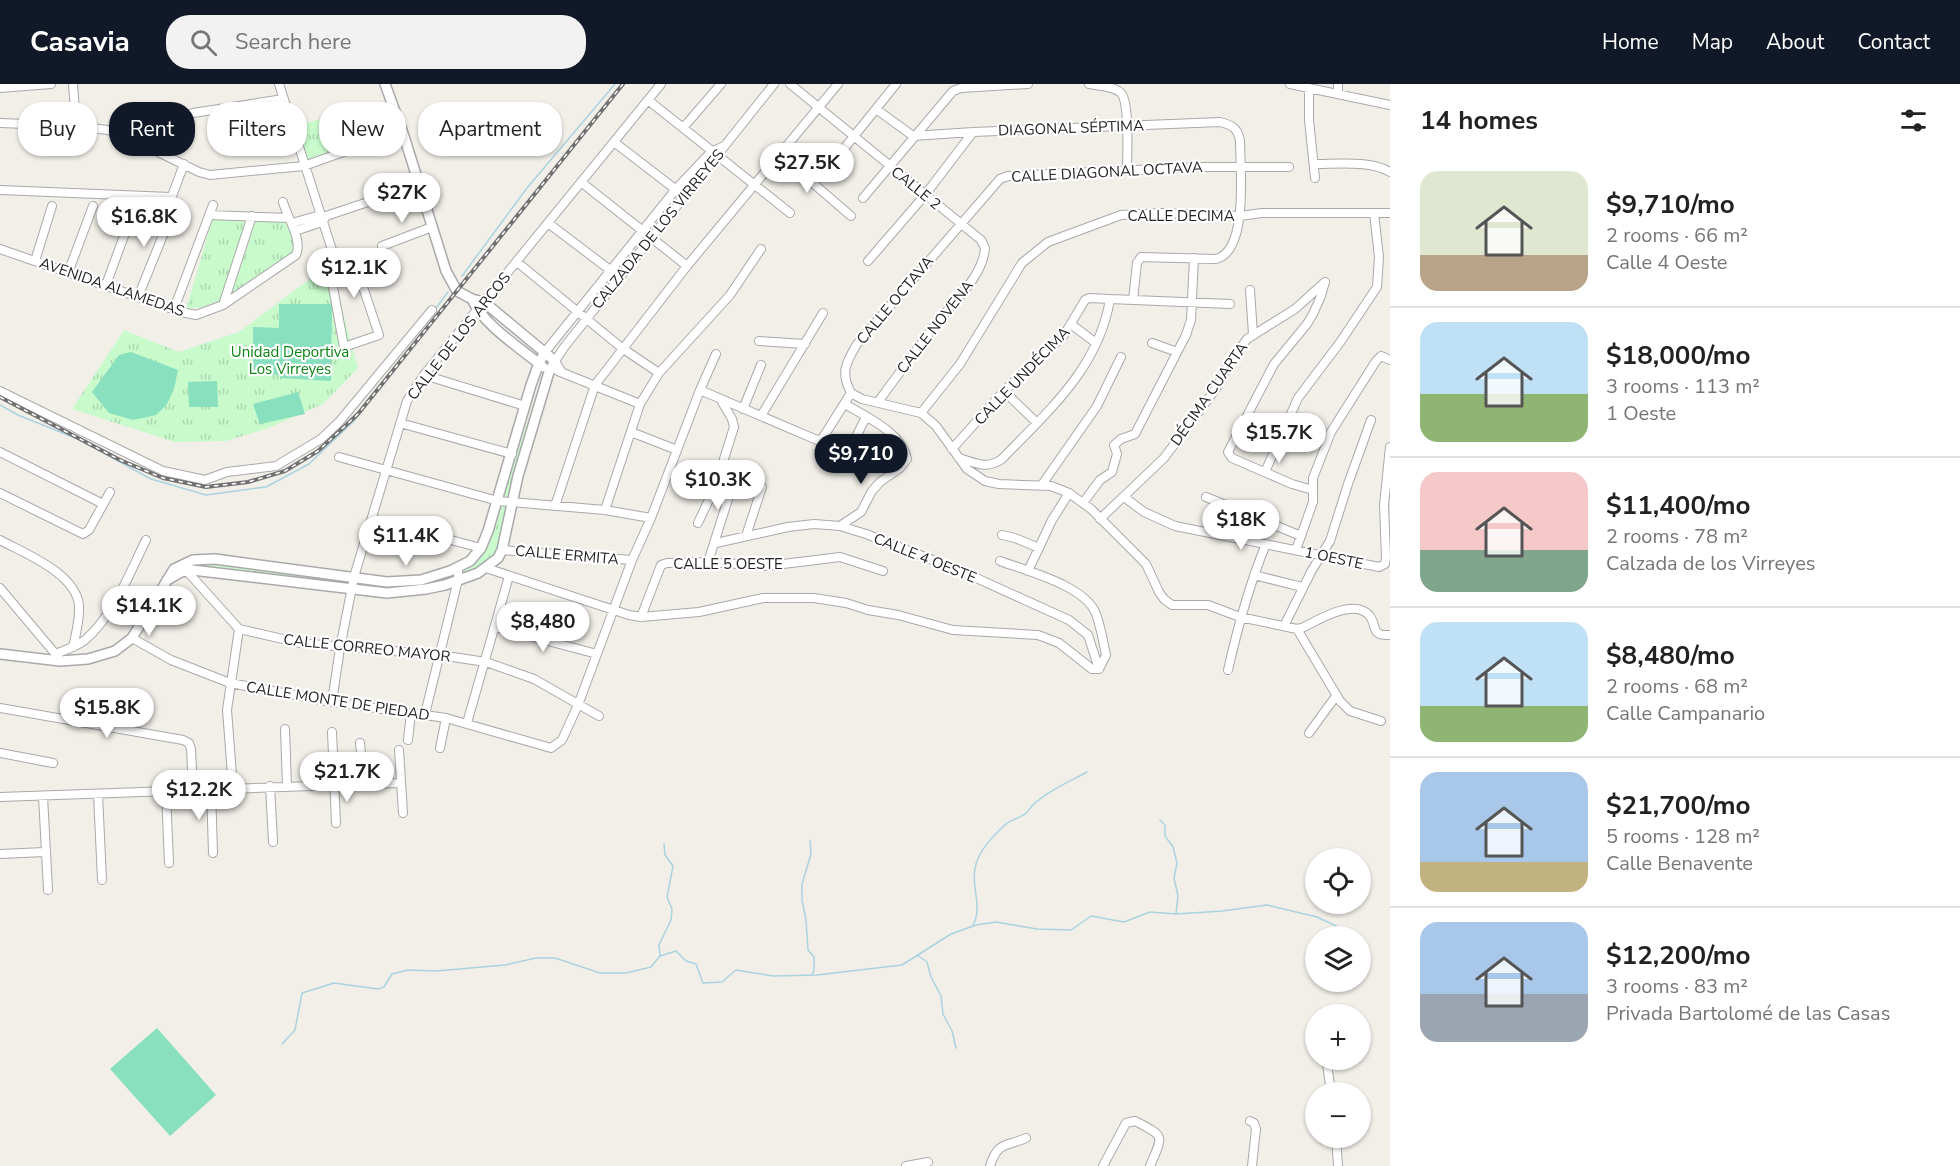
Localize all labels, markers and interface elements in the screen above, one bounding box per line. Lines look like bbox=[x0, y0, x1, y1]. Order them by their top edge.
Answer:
search box bbox=[166, 15, 586, 69]
text: Casavia bbox=[30, 23, 130, 61]
icon: search bbox=[187, 26, 220, 59]
text: Search here bbox=[235, 27, 352, 57]
text: Home bbox=[1602, 28, 1659, 56]
text: Map bbox=[1692, 28, 1733, 56]
text: About bbox=[1766, 28, 1824, 56]
text: Contact bbox=[1857, 28, 1930, 56]
chip: Buy bbox=[18, 102, 97, 156]
chip: Rent bbox=[109, 102, 195, 156]
chip: Filters bbox=[207, 102, 307, 156]
chip: New bbox=[319, 102, 406, 156]
chip: Apartment bbox=[418, 102, 562, 156]
text: 14 homes bbox=[1420, 103, 1538, 138]
icon: filters bbox=[1897, 104, 1930, 137]
street label: DIAGONAL SÉPTIMA bbox=[998, 115, 1144, 141]
pin: $27.5K bbox=[758, 143, 856, 194]
street label: CALZADA DE LOS VIRREYES bbox=[587, 145, 729, 313]
text: $27.5K bbox=[774, 149, 840, 176]
street label: CALLE DIAGONAL OCTAVA bbox=[1011, 157, 1203, 187]
street label: CALLE 2 bbox=[887, 162, 945, 214]
pin: $27K bbox=[366, 173, 438, 224]
text: $27K bbox=[377, 179, 427, 206]
text: $9,710/mo bbox=[1606, 187, 1735, 222]
icon: home bbox=[1468, 195, 1540, 267]
pin: $16.8K bbox=[95, 197, 193, 248]
text: $16.8K bbox=[111, 203, 177, 230]
street label: CALLE DECIMA bbox=[1127, 206, 1235, 226]
text: 2 rooms · 66 m² bbox=[1606, 222, 1748, 249]
pin: $12.1K bbox=[305, 248, 403, 299]
text: Calle 4 Oeste bbox=[1606, 249, 1727, 276]
street label: CALLE OCTAVA bbox=[852, 252, 938, 348]
street label: AVENIDA ALAMEDAS bbox=[37, 253, 187, 321]
text: $12.1K bbox=[321, 254, 387, 281]
street label: CALLE DE LOS ARCOS bbox=[403, 268, 515, 404]
street label: CALLE NOVENA bbox=[892, 276, 978, 378]
street label: CALLE UNDÉCIMA bbox=[970, 323, 1074, 429]
street label: DÉCIMA CUARTA bbox=[1166, 338, 1252, 450]
text: $18,000/mo bbox=[1606, 338, 1750, 373]
park label: Unidad Deportiva Los Virreyes bbox=[231, 342, 349, 379]
icon: home bbox=[1468, 346, 1540, 418]
text: 3 rooms · 113 m² bbox=[1606, 373, 1760, 400]
text: 1 Oeste bbox=[1606, 400, 1676, 427]
pin: $15.7K bbox=[1230, 413, 1328, 464]
text: $15.7K bbox=[1246, 419, 1312, 446]
pin: $9,710 bbox=[812, 434, 910, 485]
text: $9,710 bbox=[829, 440, 893, 467]
pin: $10.3K bbox=[669, 460, 767, 511]
text: $10.3K bbox=[685, 466, 751, 493]
text: $11,400/mo bbox=[1606, 488, 1750, 523]
icon: home bbox=[1468, 496, 1540, 568]
pin: $18K bbox=[1205, 500, 1277, 551]
text: $18K bbox=[1216, 506, 1266, 533]
pin: $11.4K bbox=[357, 516, 455, 567]
text: $11.4K bbox=[373, 522, 439, 549]
text: 2 rooms · 78 m² bbox=[1606, 523, 1748, 550]
street label: CALLE 4 OESTE bbox=[871, 528, 979, 588]
street label: CALLE ERMITA bbox=[514, 541, 620, 569]
street label: 1 OESTE bbox=[1303, 542, 1365, 574]
text: Calzada de los Virreyes bbox=[1606, 550, 1815, 577]
street label: CALLE 5 OESTE bbox=[673, 554, 783, 574]
pin: $14.1K bbox=[100, 586, 198, 637]
text: $14.1K bbox=[116, 592, 182, 619]
pin: $8,480 bbox=[494, 602, 592, 653]
text: $8,480 bbox=[511, 608, 575, 635]
street label: CALLE CORREO MAYOR bbox=[283, 629, 451, 667]
text: $8,480/mo bbox=[1606, 638, 1735, 673]
icon: home bbox=[1468, 646, 1540, 718]
text: 2 rooms · 68 m² bbox=[1606, 673, 1748, 700]
street label: CALLE MONTE DE PIEDAD bbox=[245, 677, 431, 725]
pin: $15.8K bbox=[58, 688, 156, 739]
text: $15.8K bbox=[74, 694, 140, 721]
text: Calle Campanario bbox=[1606, 700, 1765, 727]
pin: $21.7K bbox=[298, 752, 396, 803]
text: $21.7K bbox=[314, 758, 380, 785]
pin: $12.2K bbox=[150, 770, 248, 821]
text: $12.2K bbox=[166, 776, 232, 803]
text: $21,700/mo bbox=[1606, 788, 1750, 823]
icon: home bbox=[1468, 796, 1540, 868]
text: 5 rooms · 128 m² bbox=[1606, 823, 1760, 850]
map controls bbox=[1305, 848, 1371, 1148]
button: locate bbox=[1305, 848, 1371, 914]
text: Calle Benavente bbox=[1606, 850, 1753, 877]
button: layers bbox=[1305, 926, 1371, 992]
text: $12,200/mo bbox=[1606, 938, 1750, 973]
icon: home bbox=[1468, 946, 1540, 1018]
text: 3 rooms · 83 m² bbox=[1606, 973, 1748, 1000]
text: Privada Bartolomé de las Casas bbox=[1606, 1000, 1890, 1027]
button: + bbox=[1305, 1004, 1371, 1070]
button: − bbox=[1305, 1082, 1371, 1148]

